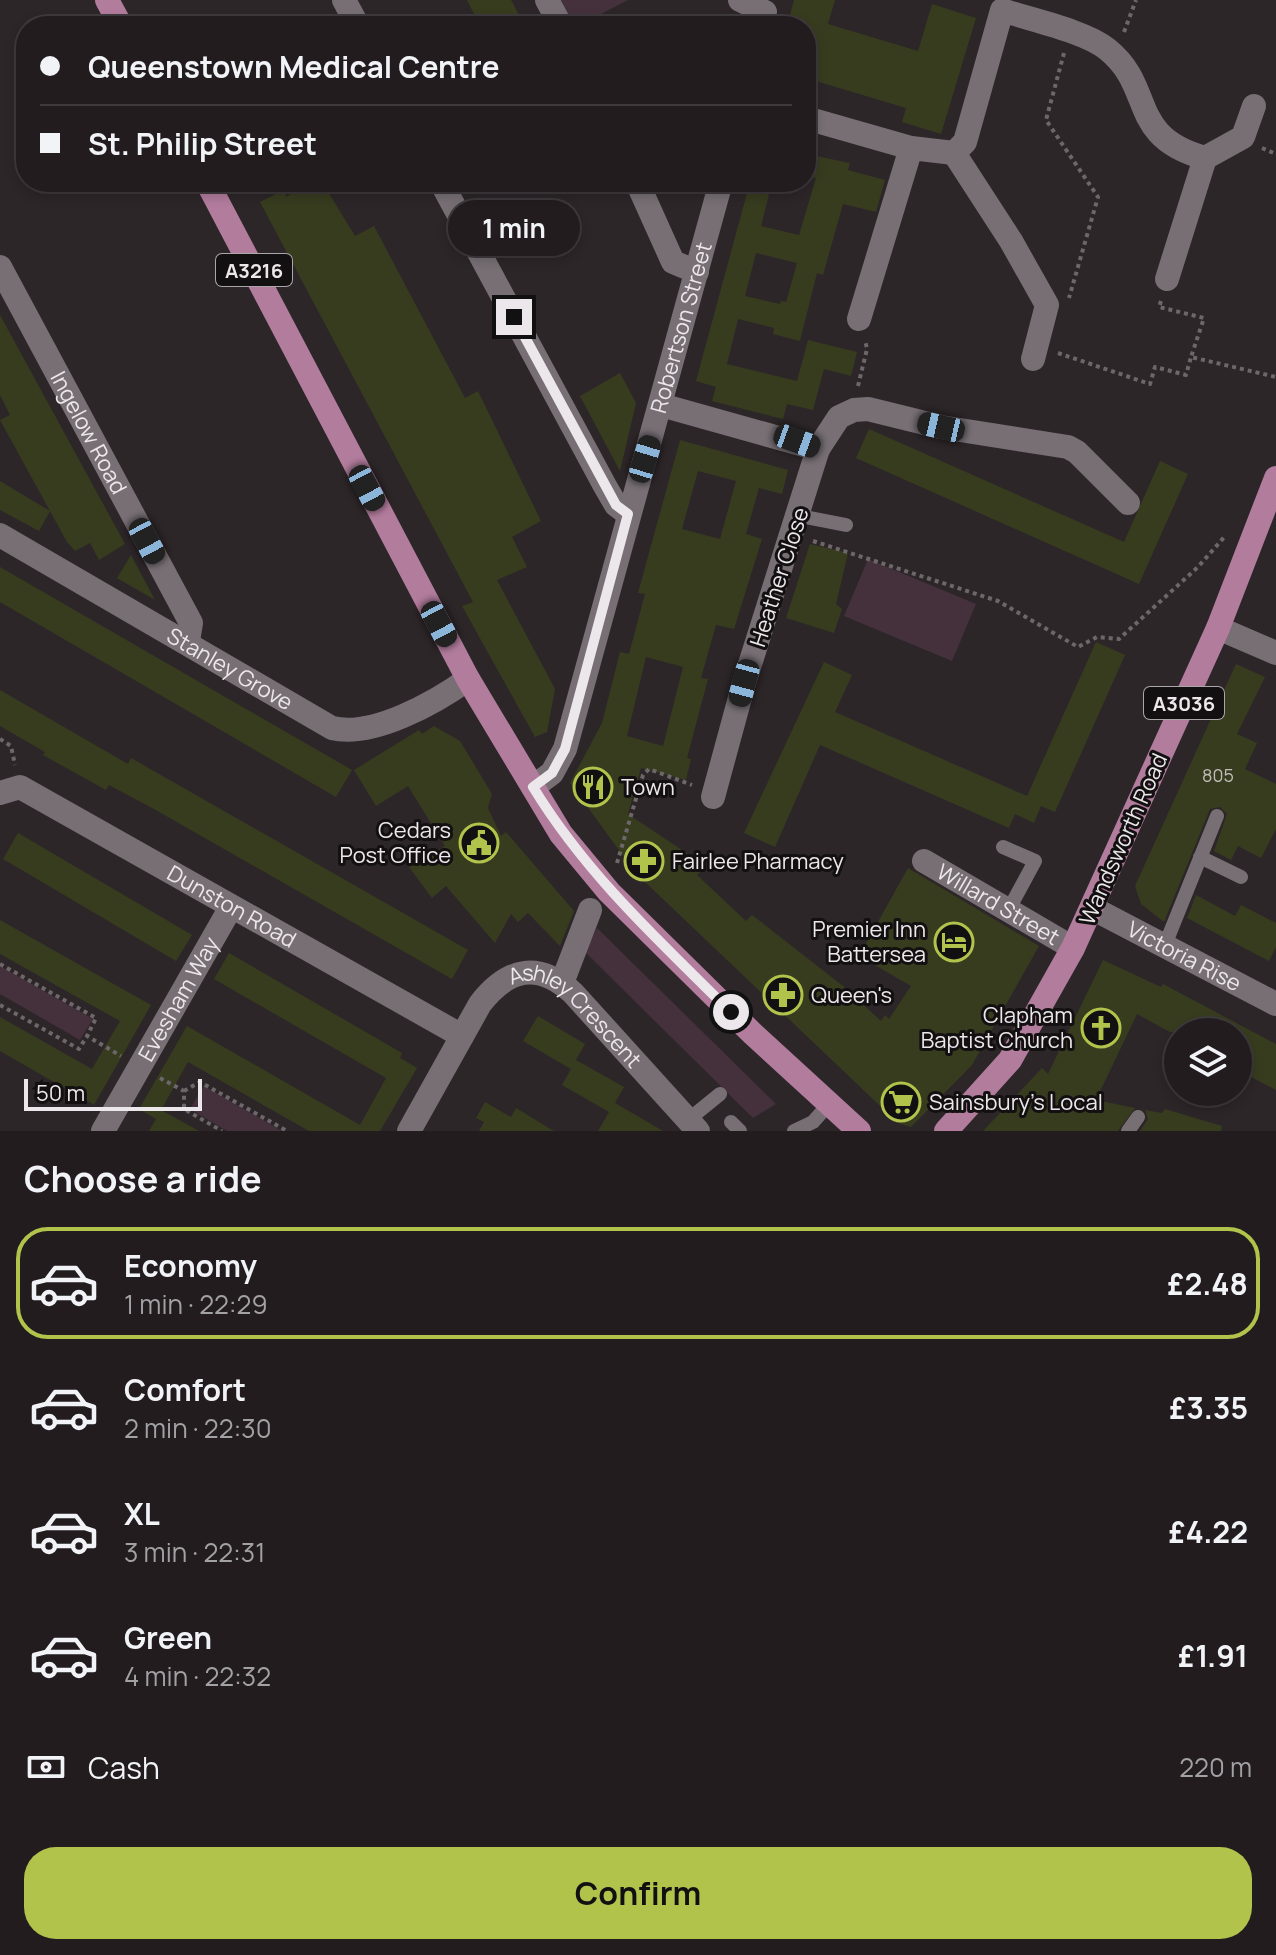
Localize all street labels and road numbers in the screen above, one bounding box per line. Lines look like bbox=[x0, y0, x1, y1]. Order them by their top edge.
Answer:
street label: Robertson Street bbox=[643, 238, 719, 416]
road number: A3216 bbox=[216, 254, 292, 286]
street label: Ingelow Road bbox=[44, 366, 134, 499]
street label: Heather Close bbox=[742, 503, 816, 651]
street label: Stanley Grove bbox=[162, 620, 299, 717]
road number: A3036 bbox=[1144, 687, 1224, 719]
street label: Wandsworth Road bbox=[1072, 749, 1174, 929]
street label: Willard Street bbox=[931, 857, 1065, 952]
street label: Dunston Road bbox=[162, 858, 302, 955]
street label: Victoria Rise bbox=[1122, 914, 1247, 998]
street label: Evesham Way bbox=[131, 931, 226, 1067]
street label: Ashley Crescent bbox=[504, 957, 649, 1074]

